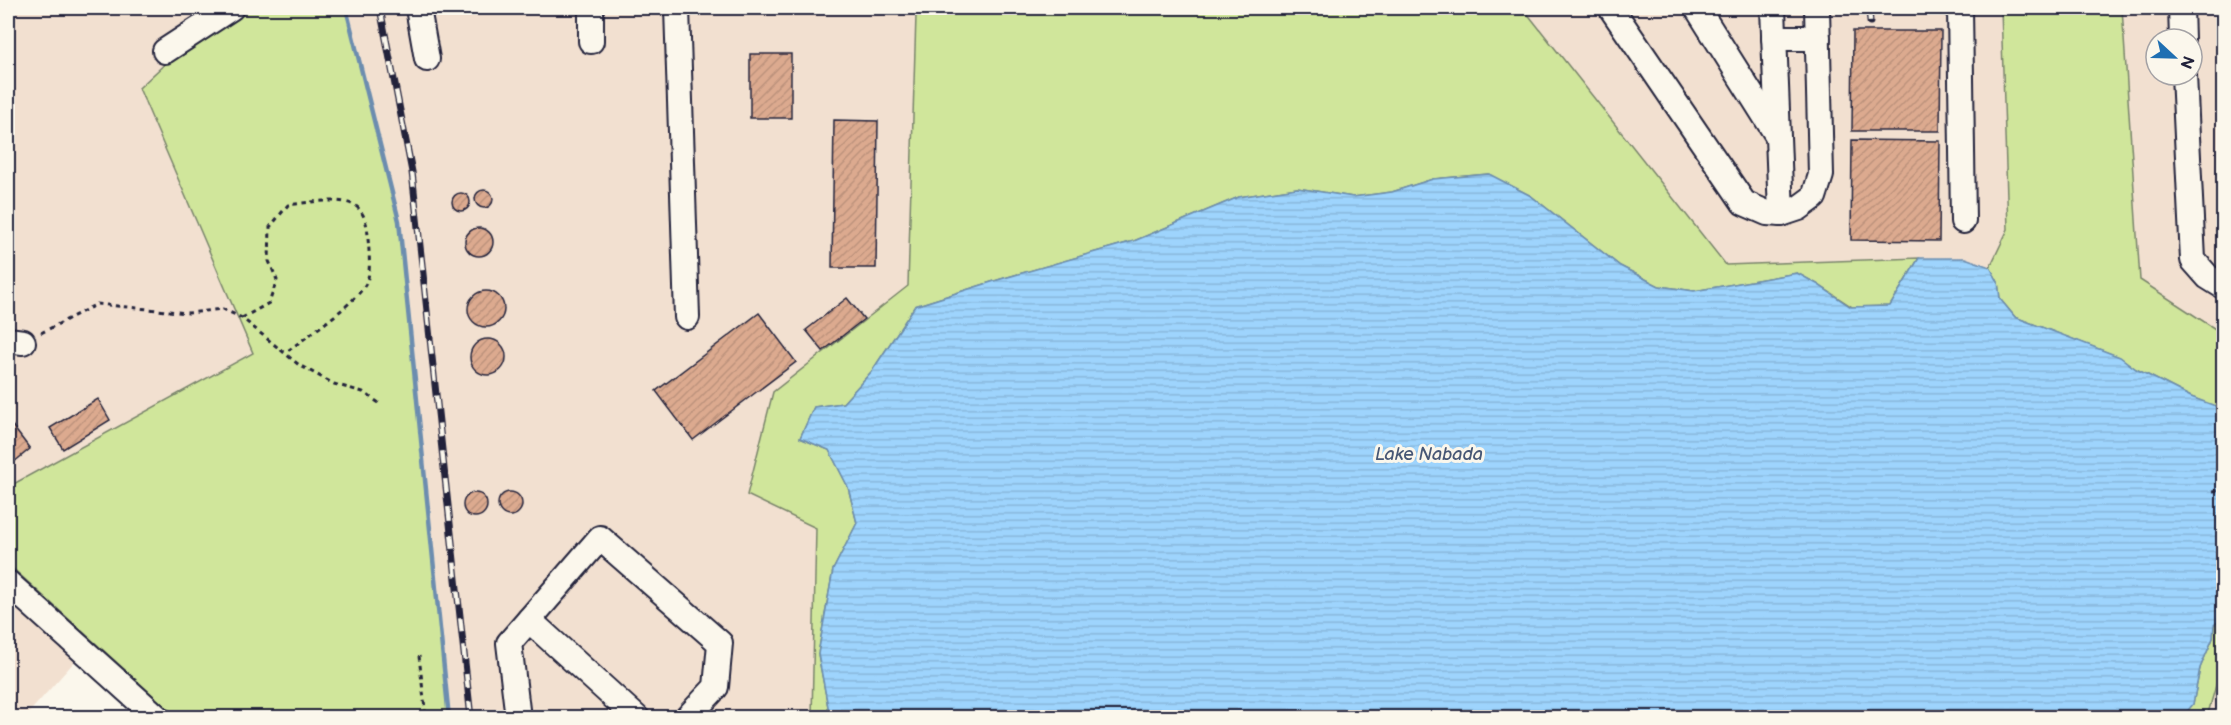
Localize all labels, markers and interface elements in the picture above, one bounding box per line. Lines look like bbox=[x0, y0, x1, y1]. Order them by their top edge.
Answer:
north arrow bbox=[2144, 27, 2204, 87]
text: N bbox=[2175, 53, 2198, 71]
water label: Lake Nabada bbox=[1375, 444, 1483, 465]

